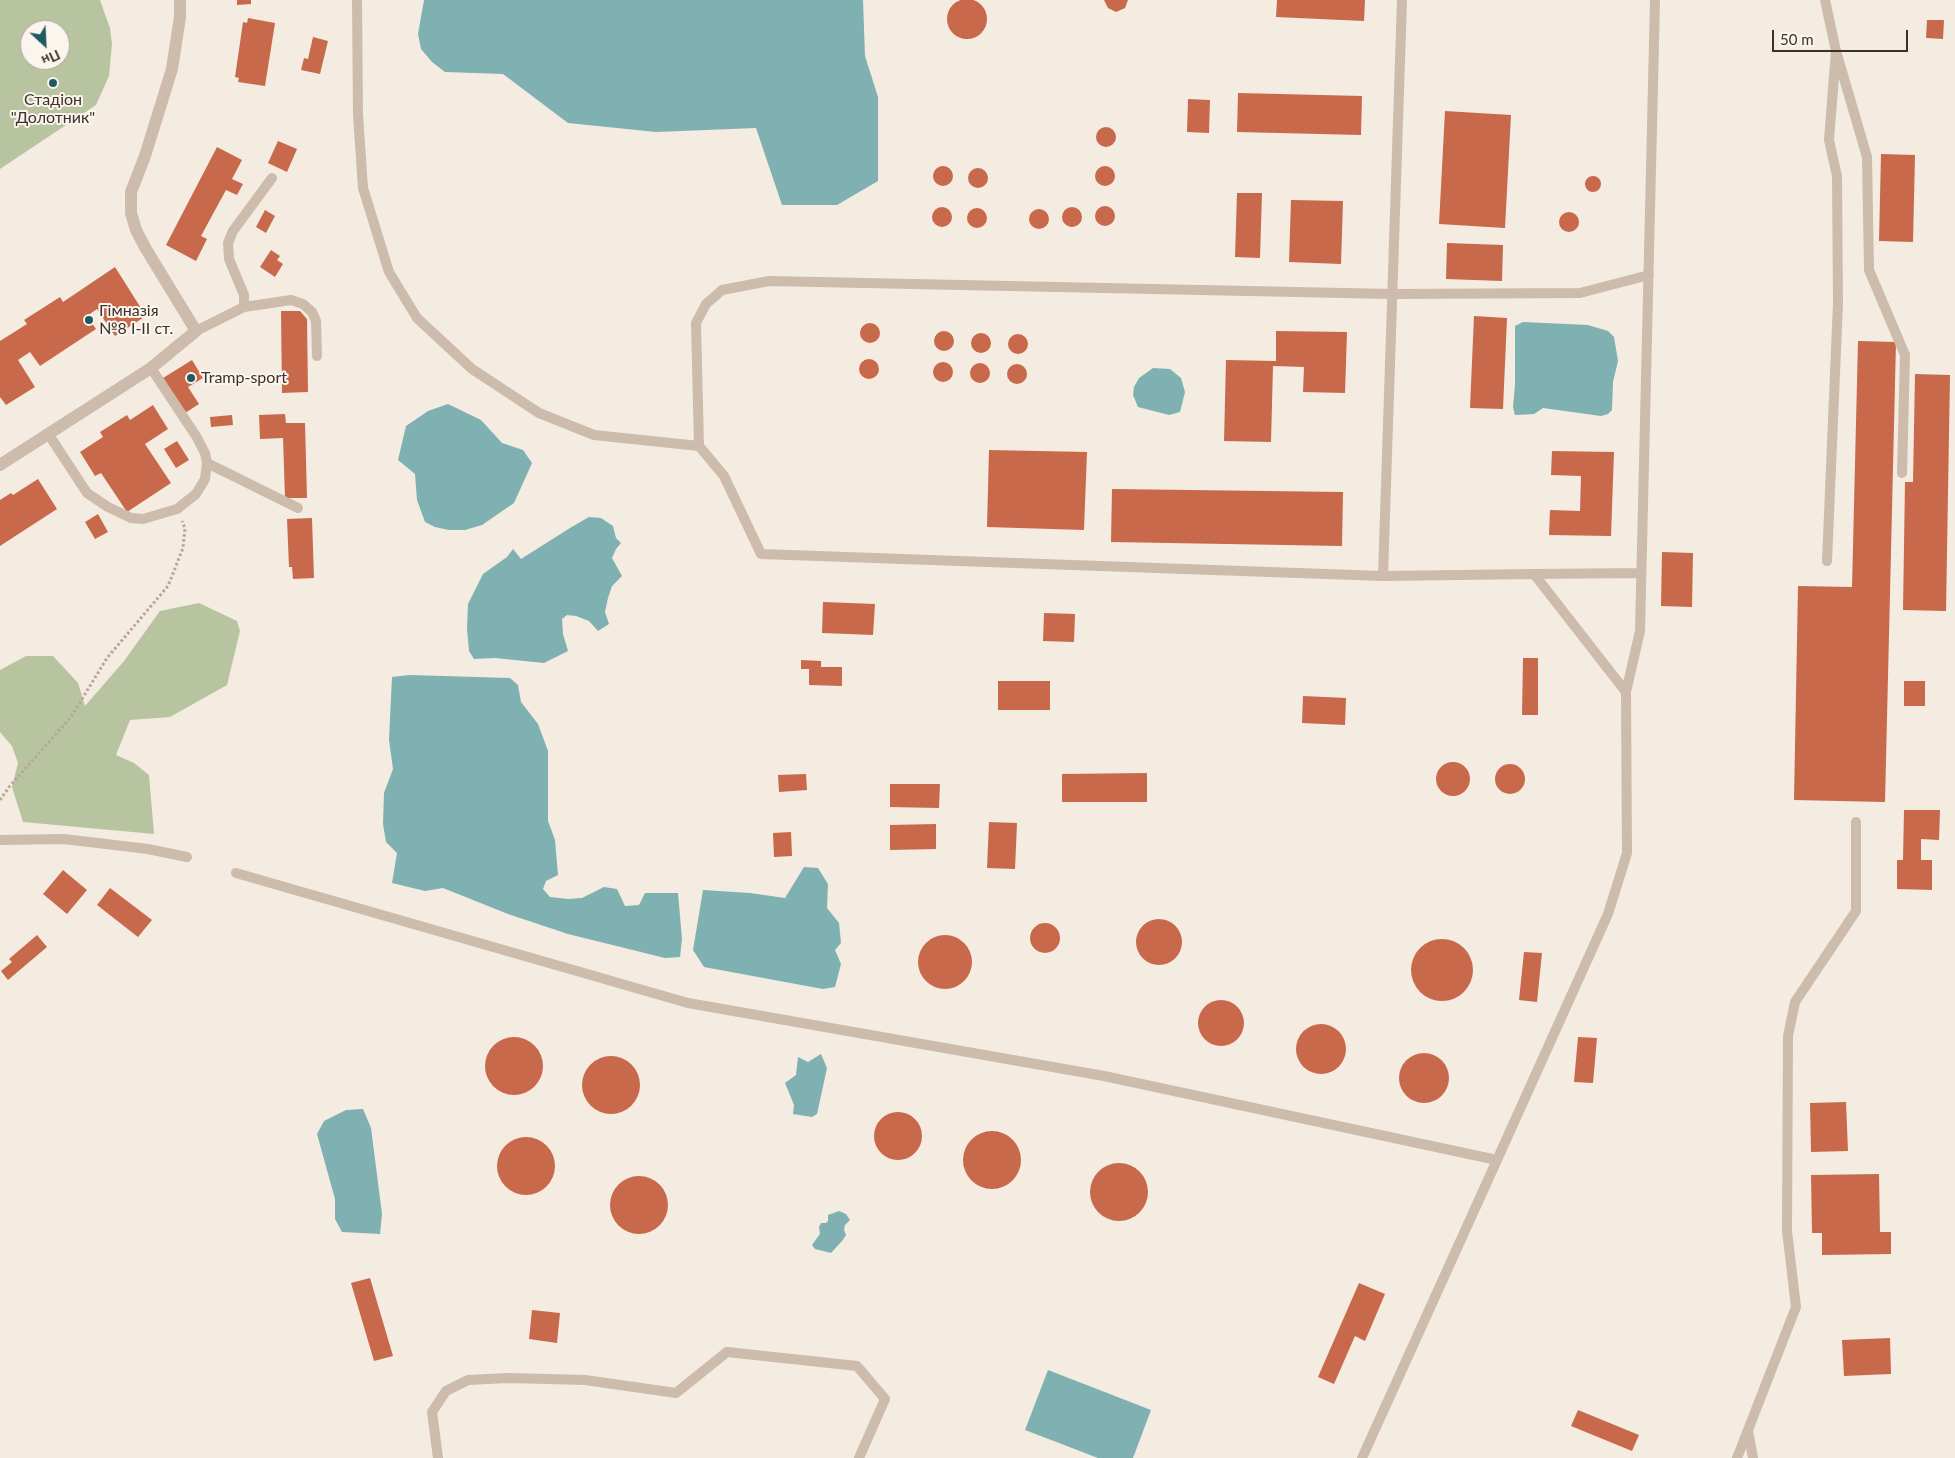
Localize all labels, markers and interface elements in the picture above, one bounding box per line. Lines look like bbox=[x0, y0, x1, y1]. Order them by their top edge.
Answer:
north arrow bbox=[20, 20, 70, 70]
scale bar bbox=[1775, 20, 1911, 52]
text: 50 m bbox=[1780, 30, 1814, 48]
text: Пн bbox=[39, 47, 63, 70]
marker: Стадіон "Долотник" bbox=[47, 77, 59, 89]
place label: Стадіон "Долотник" bbox=[11, 90, 95, 128]
place label: Гімназія №8 I-II ст. bbox=[99, 301, 173, 339]
marker: Гімназія №8 I-II ст. bbox=[83, 314, 95, 326]
place label: Tramp-sport bbox=[201, 368, 287, 388]
marker: Tramp-sport bbox=[185, 372, 197, 384]

